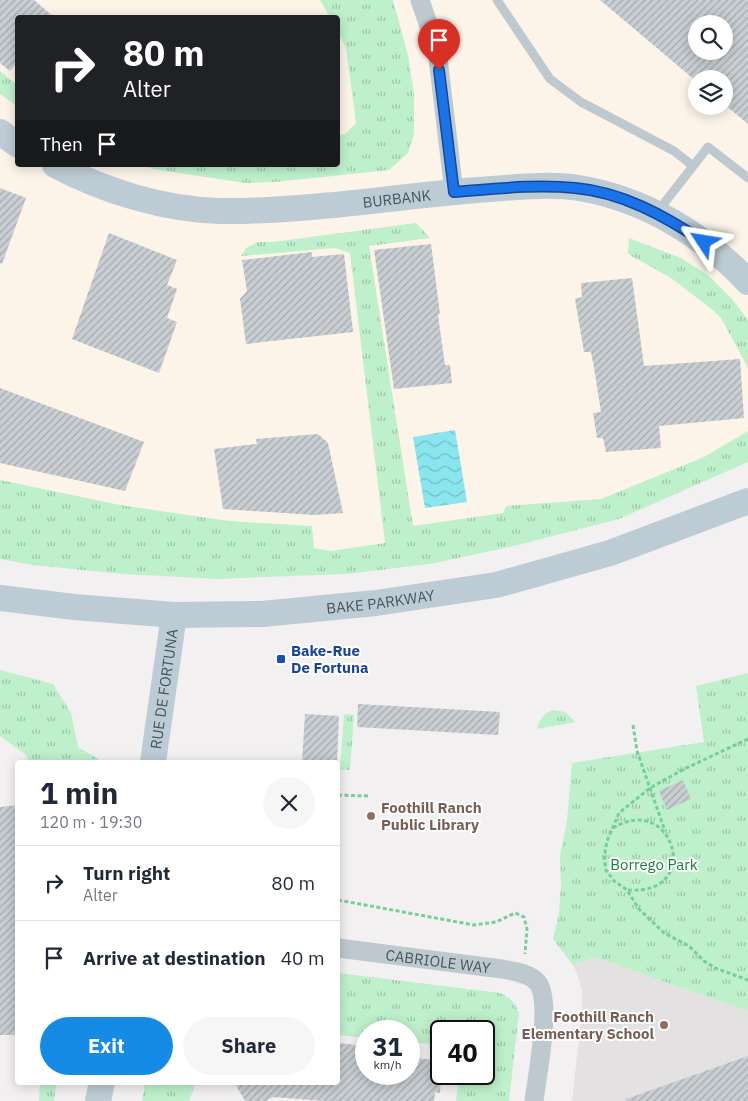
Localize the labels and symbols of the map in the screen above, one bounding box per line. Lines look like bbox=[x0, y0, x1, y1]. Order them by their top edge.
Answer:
pin bbox=[418, 19, 460, 70]
street label: BURBANK bbox=[361, 185, 432, 211]
position arrow bbox=[677, 215, 729, 267]
street label: BAKE PARKWAY bbox=[325, 585, 436, 617]
street label: RUE DE FORTUNA bbox=[145, 627, 181, 750]
place label: Bake-Rue De Fortuna bbox=[291, 641, 369, 677]
marker: Bake-Rue De Fortuna bbox=[275, 653, 287, 665]
place label: Foothill Ranch Public Library bbox=[381, 798, 482, 834]
marker: Foothill Ranch Public Library bbox=[365, 810, 377, 822]
park label: Borrego Park bbox=[610, 855, 698, 874]
street label: CABRIOLE WAY bbox=[384, 945, 492, 977]
place label: Foothill Ranch Elementary School bbox=[522, 1007, 654, 1043]
marker: Foothill Ranch Elementary School bbox=[658, 1019, 670, 1031]
speed limit sign: 40 bbox=[430, 1020, 495, 1085]

